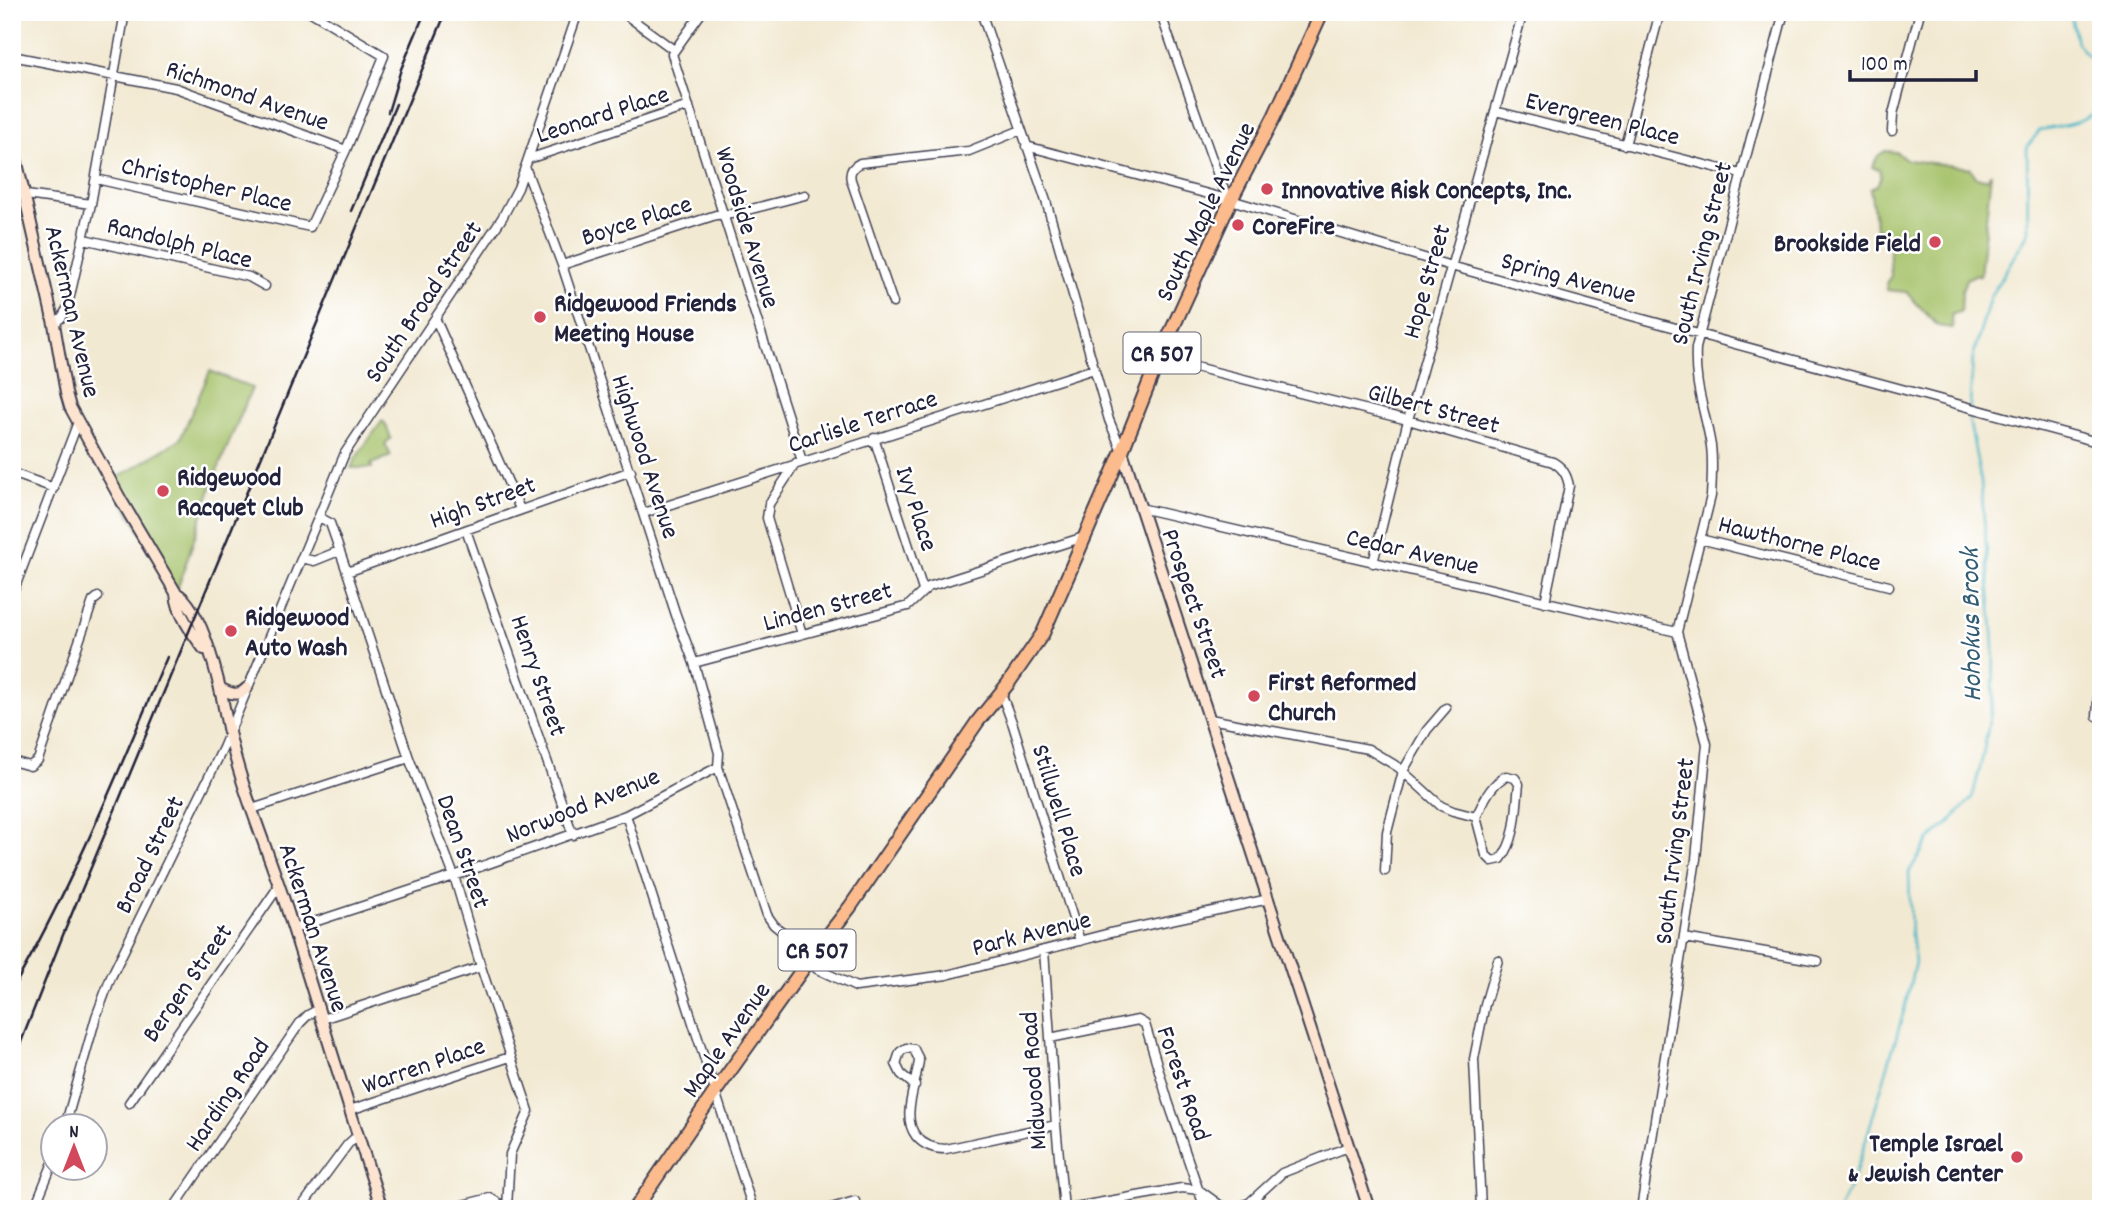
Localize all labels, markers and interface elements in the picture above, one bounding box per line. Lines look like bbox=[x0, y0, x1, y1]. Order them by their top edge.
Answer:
scale bar bbox=[1850, 38, 1976, 82]
text: 100 m bbox=[1861, 51, 1908, 81]
street label: Richmond Avenue bbox=[160, 52, 333, 143]
street label: Leonard Place bbox=[532, 77, 674, 155]
street label: Evergreen Place bbox=[1521, 83, 1683, 157]
street label: South Maple Avenue bbox=[1148, 116, 1267, 309]
street label: Woodside Avenue bbox=[704, 143, 788, 313]
street label: Christopher Place bbox=[117, 149, 295, 224]
street label: South Irving Street bbox=[1663, 158, 1744, 349]
place label: Innovative Risk Concepts, Inc. bbox=[1281, 174, 1572, 211]
marker: Innovative Risk Concepts, Inc. bbox=[1259, 181, 1275, 197]
street label: Boyce Place bbox=[577, 187, 697, 258]
street label: Randolph Place bbox=[103, 208, 256, 280]
place label: CoreFire bbox=[1252, 210, 1335, 247]
street label: South Broad Street bbox=[357, 214, 493, 392]
marker: CoreFire bbox=[1230, 217, 1246, 233]
street label: Hope Street bbox=[1394, 220, 1462, 344]
street label: Ackerman Avenue bbox=[33, 222, 108, 401]
place label: Brookside Field bbox=[1774, 227, 1921, 264]
marker: Brookside Field bbox=[1927, 234, 1943, 250]
street label: Spring Avenue bbox=[1496, 244, 1640, 315]
place label: Ridgewood Friends Meeting House bbox=[554, 287, 737, 354]
marker: Ridgewood Friends Meeting House bbox=[532, 309, 548, 325]
road number: CR 507 bbox=[1124, 332, 1200, 374]
street label: Highwood Avenue bbox=[600, 370, 688, 544]
street label: Gilbert Street bbox=[1363, 375, 1504, 446]
street label: Carlisle Terrace bbox=[783, 382, 943, 465]
place label: Ridgewood Racquet Club bbox=[177, 461, 304, 528]
street label: Ivy Place bbox=[884, 462, 946, 556]
street label: High Street bbox=[425, 468, 542, 541]
marker: Ridgewood Racquet Club bbox=[155, 483, 171, 499]
street label: Hawthorne Place bbox=[1714, 507, 1884, 583]
street label: Cedar Avenue bbox=[1342, 520, 1482, 587]
street label: Prospect Street bbox=[1150, 524, 1236, 685]
water label: Hohokus Brook bbox=[1953, 545, 1995, 702]
street label: Linden Street bbox=[759, 573, 897, 643]
place label: Ridgewood Auto Wash bbox=[245, 601, 350, 668]
street label: Henry Street bbox=[499, 611, 575, 742]
marker: Ridgewood Auto Wash bbox=[223, 623, 239, 639]
place label: First Reformed Church bbox=[1268, 666, 1416, 733]
marker: First Reformed Church bbox=[1246, 688, 1262, 704]
street label: Stillwell Place bbox=[1020, 740, 1095, 882]
street label: South Irving Street bbox=[1647, 756, 1706, 947]
street label: Norwood Avenue bbox=[501, 760, 666, 855]
street label: Broad Street bbox=[107, 790, 196, 921]
street label: Dean Street bbox=[425, 790, 499, 914]
street label: Ackerman Avenue bbox=[267, 839, 356, 1017]
street label: Park Avenue bbox=[968, 903, 1095, 968]
street label: Bergen Street bbox=[134, 917, 244, 1051]
road number: CR 507 bbox=[778, 930, 856, 970]
street label: Maple Avenue bbox=[674, 975, 781, 1107]
street label: Midwood Road bbox=[1012, 1010, 1059, 1151]
street label: Forest Road bbox=[1145, 1022, 1219, 1147]
street label: Warren Place bbox=[358, 1029, 491, 1106]
street label: Harding Road bbox=[177, 1032, 281, 1160]
north arrow bbox=[38, 1112, 108, 1182]
text: N bbox=[69, 1120, 79, 1147]
place label: Temple Israel & Jewish Center bbox=[1847, 1127, 2004, 1194]
marker: Temple Israel & Jewish Center bbox=[2009, 1149, 2025, 1165]

